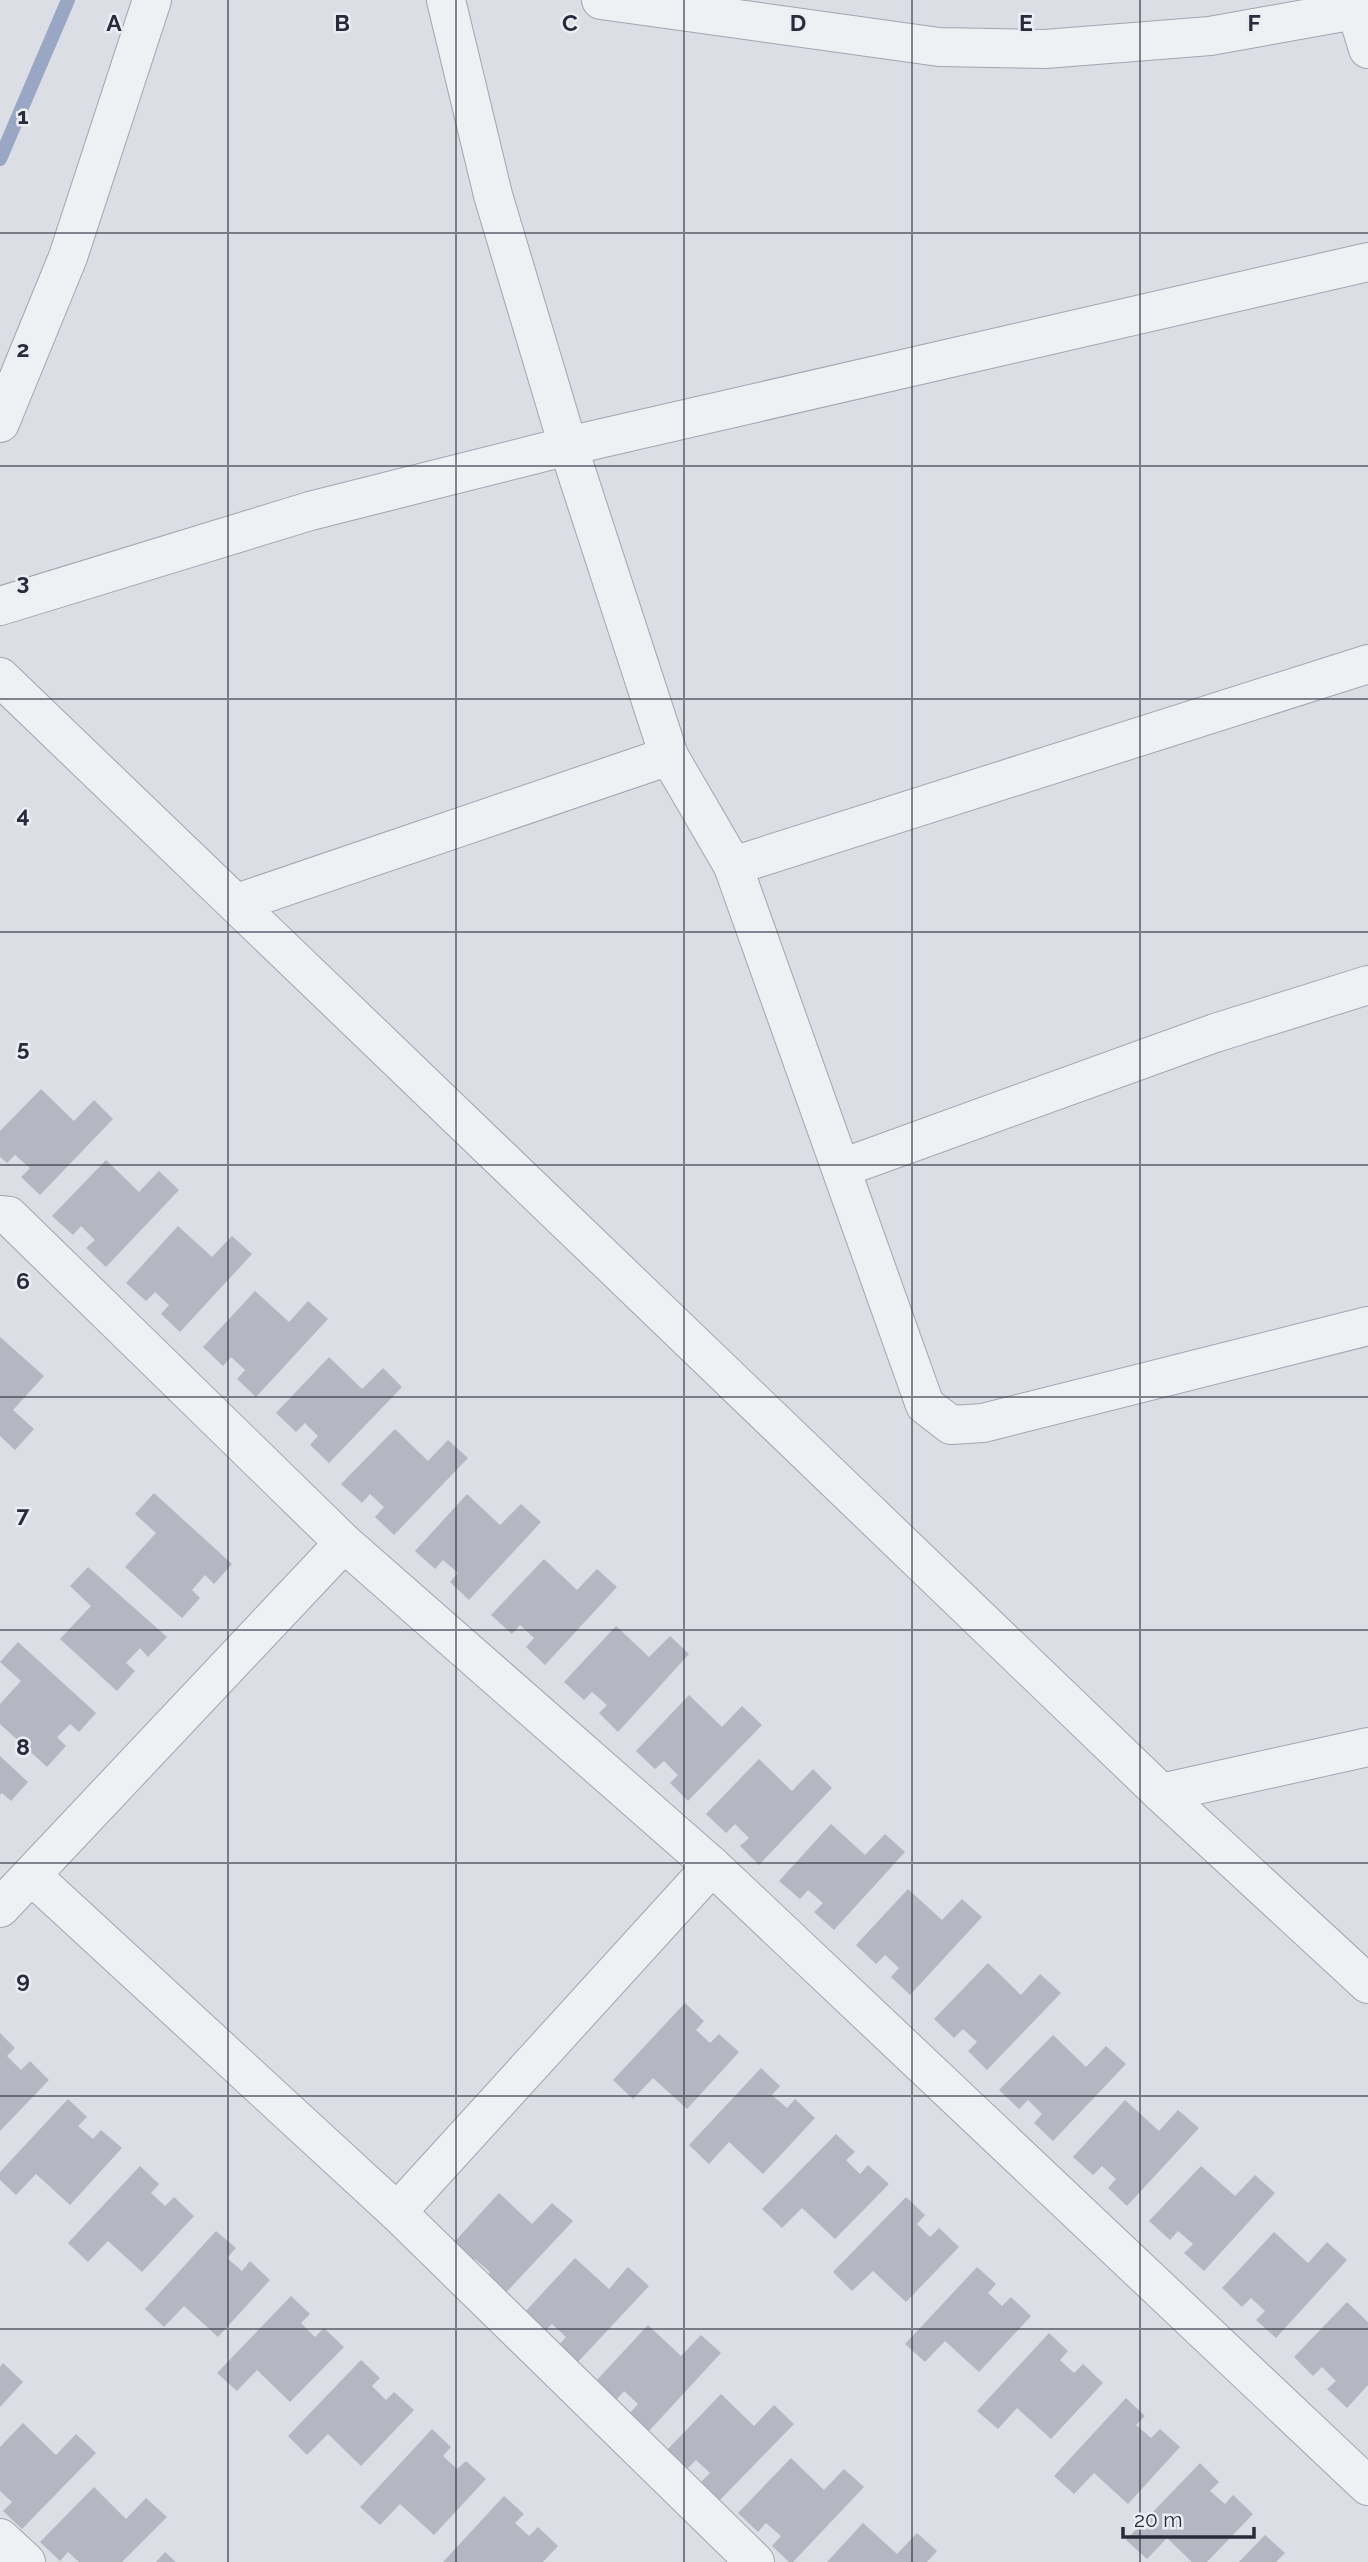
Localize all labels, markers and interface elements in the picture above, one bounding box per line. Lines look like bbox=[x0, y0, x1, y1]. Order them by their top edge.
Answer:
text: A bbox=[106, 9, 122, 36]
text: B bbox=[334, 9, 350, 36]
text: C bbox=[562, 9, 578, 36]
text: D bbox=[790, 9, 806, 36]
text: E bbox=[1019, 9, 1033, 36]
text: F bbox=[1247, 9, 1261, 36]
text: 1 bbox=[17, 102, 29, 129]
text: 2 bbox=[17, 335, 29, 362]
text: 3 bbox=[17, 568, 29, 595]
text: 4 bbox=[16, 801, 30, 828]
text: 5 bbox=[17, 1034, 30, 1061]
text: 6 bbox=[16, 1267, 30, 1294]
text: 7 bbox=[17, 1500, 30, 1527]
text: 8 bbox=[16, 1733, 30, 1760]
text: 9 bbox=[16, 1966, 30, 1993]
scale bar bbox=[1123, 2496, 1254, 2540]
text: 20 m bbox=[1134, 2507, 1182, 2532]

